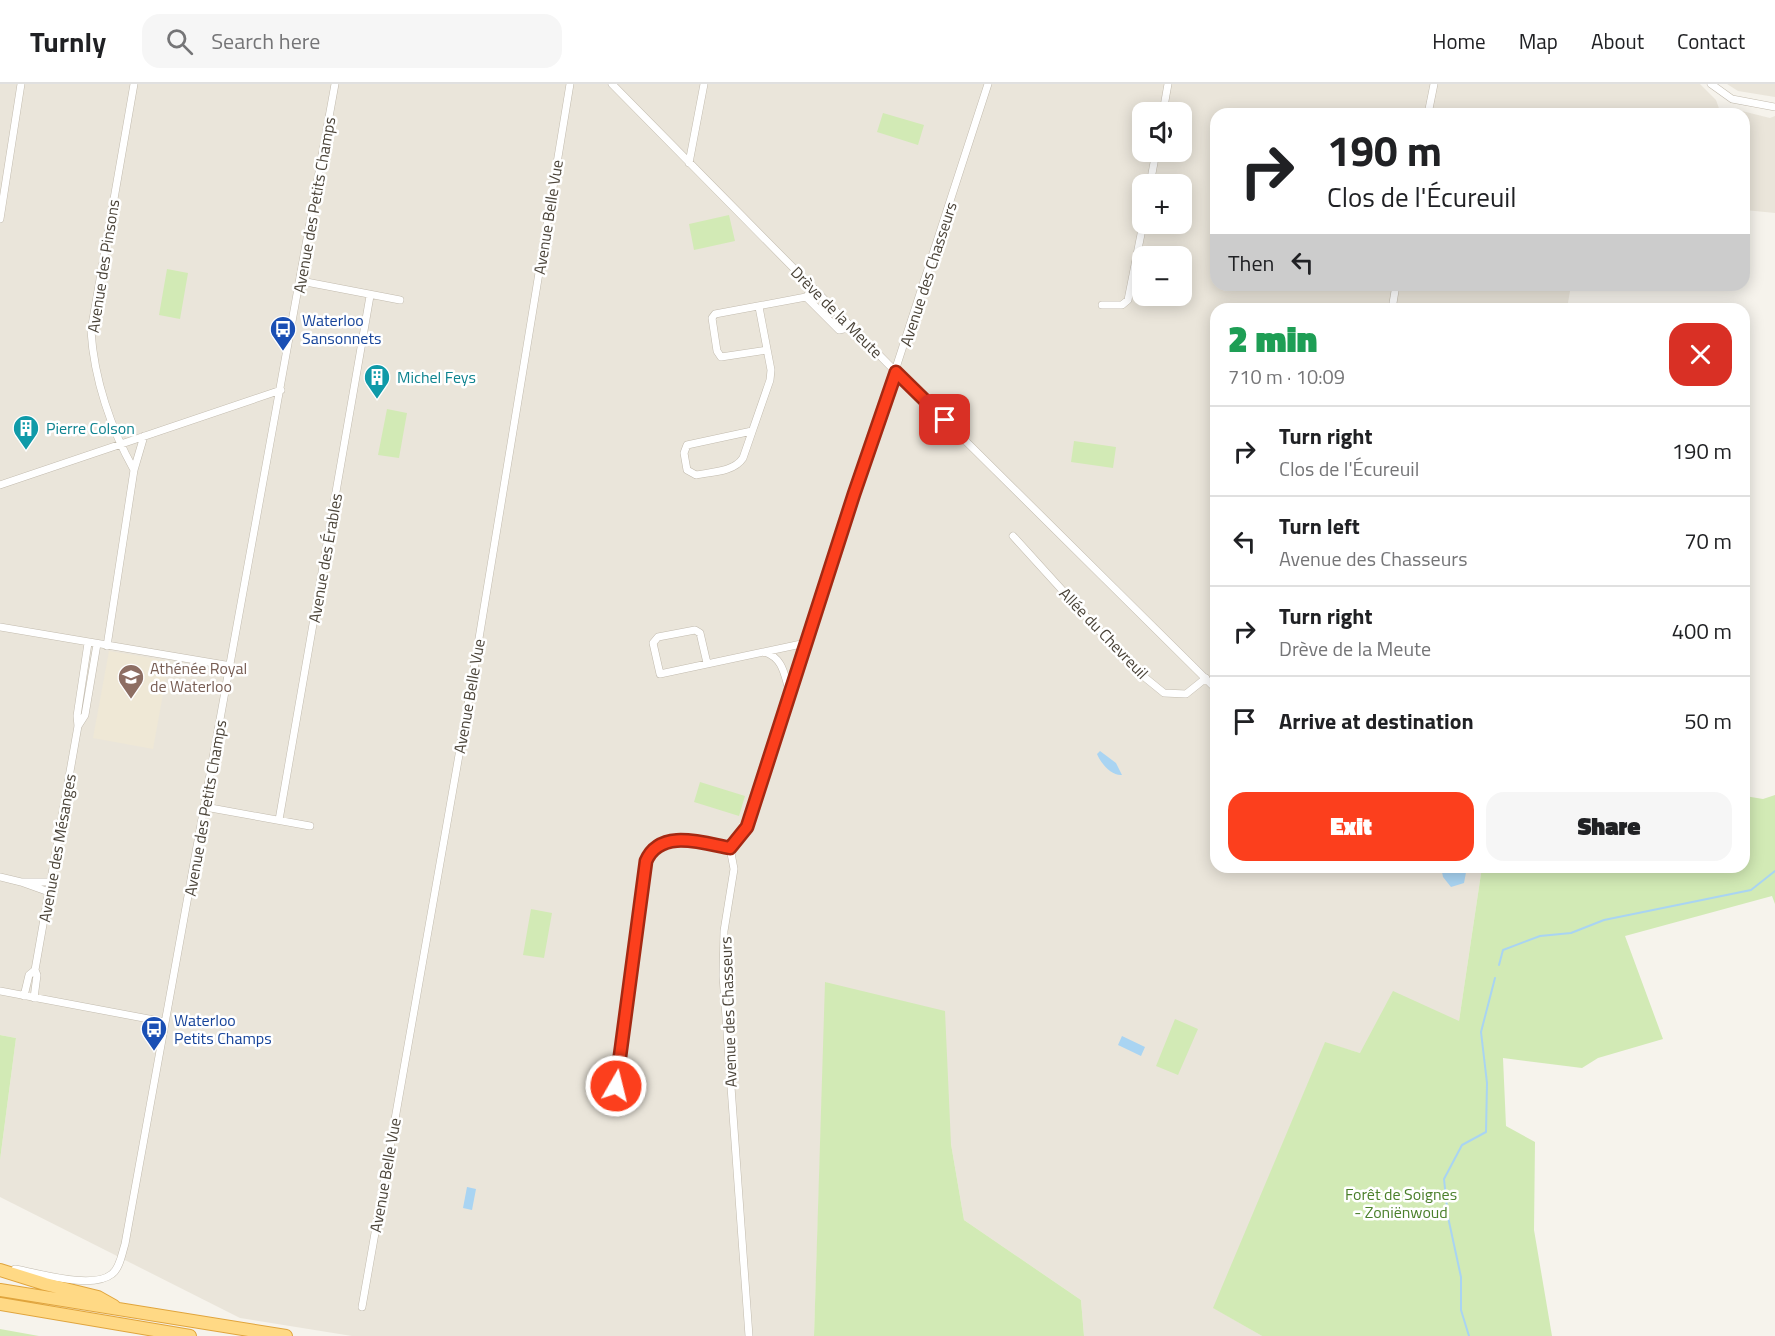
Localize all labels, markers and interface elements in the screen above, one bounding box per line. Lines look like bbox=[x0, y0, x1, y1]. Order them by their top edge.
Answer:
search box bbox=[142, 14, 562, 68]
text: Turnly bbox=[30, 20, 106, 63]
text: Search here bbox=[211, 24, 320, 58]
icon: search bbox=[163, 25, 196, 58]
text: Home bbox=[1432, 25, 1486, 57]
text: Map bbox=[1519, 25, 1558, 57]
text: About bbox=[1591, 25, 1644, 57]
text: Contact bbox=[1677, 25, 1745, 57]
map controls bbox=[1132, 102, 1192, 306]
button: sound bbox=[1132, 102, 1192, 162]
street label: Avenue des Petits Champs bbox=[287, 115, 341, 295]
text: 190 m bbox=[1327, 118, 1442, 182]
icon: right bbox=[1228, 132, 1306, 210]
street label: Avenue Belle Vue bbox=[527, 158, 569, 276]
button: + bbox=[1132, 174, 1192, 234]
text: Clos de l'Écureuil bbox=[1327, 176, 1516, 217]
street label: Avenue des Pinsons bbox=[81, 198, 125, 334]
street label: Avenue des Chasseurs bbox=[893, 199, 963, 349]
button: − bbox=[1132, 246, 1192, 306]
text: Then bbox=[1228, 246, 1274, 280]
icon: left bbox=[1286, 246, 1319, 279]
street label: Drève de la Meute bbox=[785, 260, 889, 364]
place label: Waterloo Sansonnets bbox=[302, 308, 381, 350]
text: 2 min bbox=[1228, 311, 1317, 366]
bus stop icon: Waterloo Sansonnets bbox=[268, 314, 298, 352]
button: close bbox=[1669, 323, 1732, 386]
text: 710 m · 10:09 bbox=[1228, 361, 1345, 392]
building icon: Michel Feys bbox=[362, 362, 392, 400]
place label: Michel Feys bbox=[397, 365, 476, 389]
pin bbox=[919, 394, 970, 445]
icon: arrive bbox=[928, 403, 961, 436]
building icon: Pierre Colson bbox=[11, 413, 41, 451]
place label: Pierre Colson bbox=[46, 416, 135, 440]
text: Turn right bbox=[1279, 419, 1373, 453]
text: 190 m bbox=[1672, 434, 1732, 468]
icon: right bbox=[1228, 435, 1261, 468]
text: Clos de l'Écureuil bbox=[1279, 453, 1419, 484]
street label: Avenue des Érables bbox=[302, 491, 348, 625]
text: Turn left bbox=[1279, 509, 1360, 543]
text: 70 m bbox=[1684, 524, 1732, 558]
icon: left bbox=[1228, 525, 1261, 558]
text: Avenue des Chasseurs bbox=[1279, 543, 1468, 574]
street label: Allée du Chevreuil bbox=[1054, 582, 1154, 684]
text: Turn right bbox=[1279, 599, 1373, 633]
text: 400 m bbox=[1672, 614, 1732, 648]
icon: right bbox=[1228, 615, 1261, 648]
text: Drève de la Meute bbox=[1279, 633, 1431, 664]
street label: Avenue Belle Vue bbox=[447, 637, 491, 755]
place label: Athénée Royal de Waterloo bbox=[150, 656, 247, 698]
school or university icon: Athénée Royal de Waterloo bbox=[116, 662, 146, 700]
text: Arrive at destination bbox=[1279, 704, 1474, 738]
text: 50 m bbox=[1684, 704, 1732, 738]
icon: arrive bbox=[1228, 705, 1261, 738]
street label: Avenue des Petits Champs bbox=[178, 718, 232, 898]
street label: Avenue des Mésanges bbox=[32, 772, 82, 924]
button: Exit bbox=[1228, 792, 1474, 861]
button: Share bbox=[1486, 792, 1732, 861]
street label: Avenue des Chasseurs bbox=[713, 936, 743, 1088]
place label: Waterloo Petits Champs bbox=[174, 1008, 272, 1050]
bus stop icon: Waterloo Petits Champs bbox=[139, 1014, 169, 1052]
position arrow bbox=[584, 1054, 648, 1118]
street label: Avenue Belle Vue bbox=[363, 1116, 407, 1234]
park label: Forêt de Soignes - Zoniënwoud bbox=[1345, 1182, 1457, 1224]

